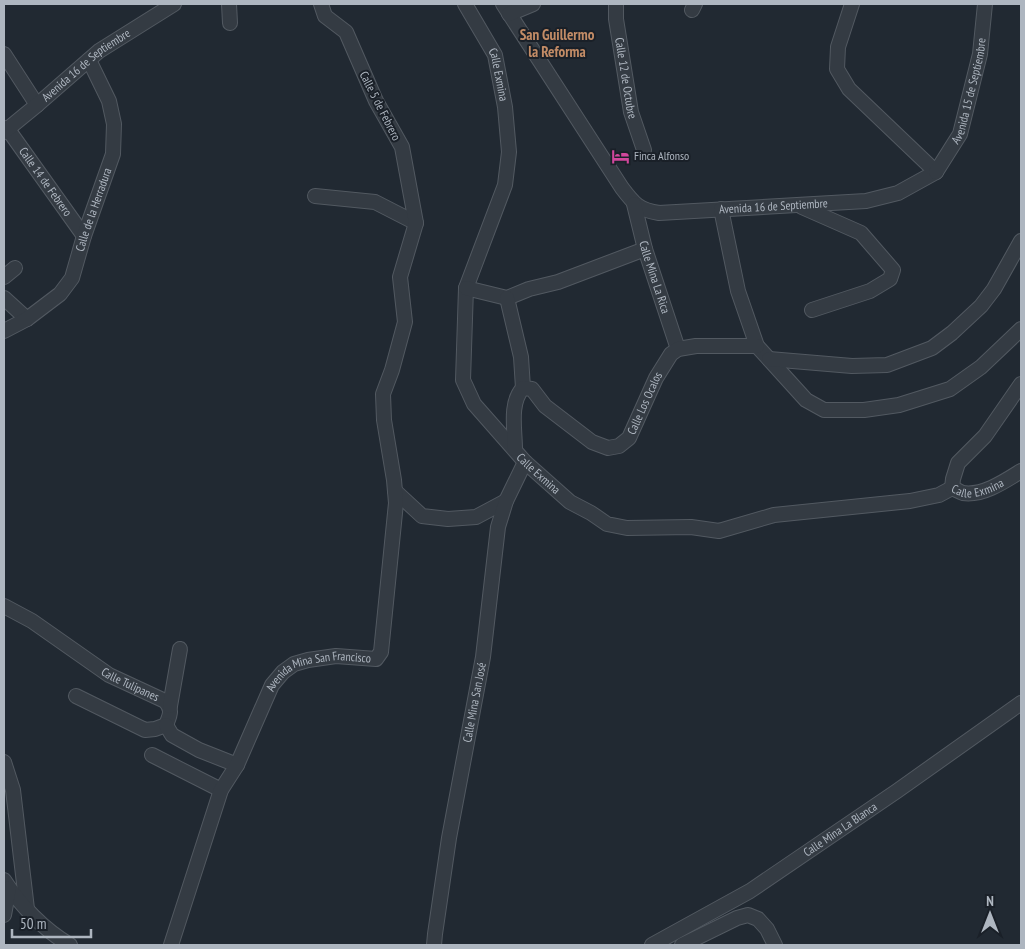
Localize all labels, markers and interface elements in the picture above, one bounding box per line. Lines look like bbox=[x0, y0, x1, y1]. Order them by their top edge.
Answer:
street label: Avenida 16 de Septiembre bbox=[38, 25, 133, 104]
district label: San Guillermo la Reforma bbox=[520, 25, 595, 61]
street label: Calle 12 de Octubre bbox=[612, 36, 641, 121]
street label: Avenida 15 de Septiembre bbox=[948, 37, 989, 147]
street label: Calle Exmina bbox=[485, 45, 512, 102]
street label: Calle 5 de Febrero bbox=[357, 69, 404, 143]
street label: Calle 14 de Febrero bbox=[16, 144, 75, 219]
hotel icon: Finca Alfonso bbox=[610, 146, 630, 166]
place label: Finca Alfonso bbox=[634, 148, 689, 163]
street label: Calle de la Herradura bbox=[72, 166, 115, 253]
street label: Avenida 16 de Septiembre bbox=[718, 195, 828, 217]
street label: Calle Mina La Rica bbox=[636, 239, 674, 316]
street label: Calle Los Ocalos bbox=[624, 369, 665, 437]
street label: Calle Exmina bbox=[514, 450, 564, 497]
street label: Calle Exmina bbox=[949, 475, 1006, 500]
street label: Avenida Mina San Francisco bbox=[262, 648, 371, 693]
street label: Calle Mina San José bbox=[459, 661, 489, 744]
street label: Calle Tulipanes bbox=[98, 664, 162, 704]
street label: Calle Mina La Blanca bbox=[800, 799, 880, 860]
north arrow bbox=[965, 889, 1015, 939]
text: N bbox=[986, 892, 994, 910]
scale bar bbox=[12, 906, 91, 938]
text: 50 m bbox=[20, 914, 46, 933]

